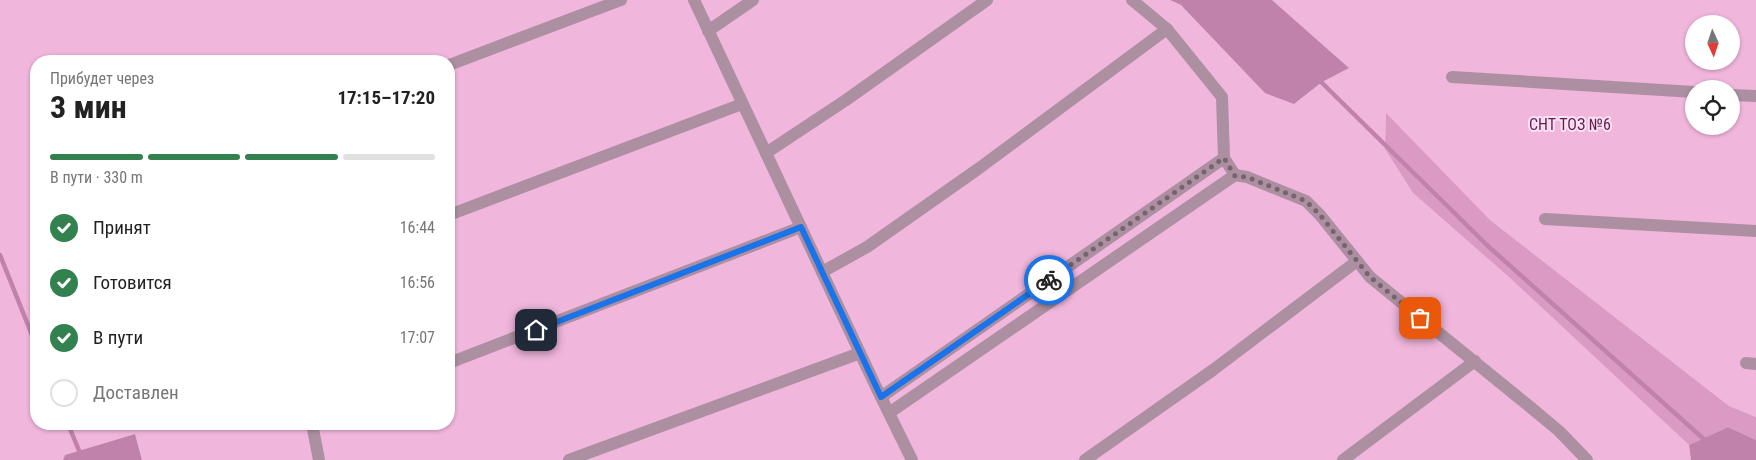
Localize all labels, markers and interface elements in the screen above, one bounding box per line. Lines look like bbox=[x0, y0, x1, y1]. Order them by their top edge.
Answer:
north arrow bbox=[1685, 15, 1740, 70]
map controls bbox=[1685, 15, 1740, 135]
text: Прибудет через bbox=[50, 69, 154, 88]
button: locate bbox=[1685, 80, 1740, 135]
text: 17:15–17:20 bbox=[337, 86, 435, 109]
text: 3 мин bbox=[50, 88, 127, 126]
park label: СНТ ТОЗ №6 bbox=[1529, 115, 1611, 134]
text: В пути · 330 m bbox=[50, 168, 143, 187]
icon: check bbox=[50, 214, 78, 242]
text: Принят bbox=[93, 216, 151, 239]
text: 16:44 bbox=[400, 218, 435, 237]
courier bbox=[1024, 255, 1074, 305]
icon: bike bbox=[1035, 266, 1063, 294]
icon: check bbox=[50, 269, 78, 297]
text: Готовится bbox=[93, 271, 172, 294]
text: 16:56 bbox=[400, 273, 435, 292]
pin bbox=[1399, 297, 1441, 339]
icon: bag bbox=[1406, 304, 1434, 332]
pin bbox=[515, 309, 557, 351]
icon: home bbox=[522, 316, 550, 344]
icon: check bbox=[50, 324, 78, 352]
text: В пути bbox=[93, 326, 143, 349]
text: 17:07 bbox=[400, 328, 435, 347]
text: Доставлен bbox=[93, 381, 179, 404]

